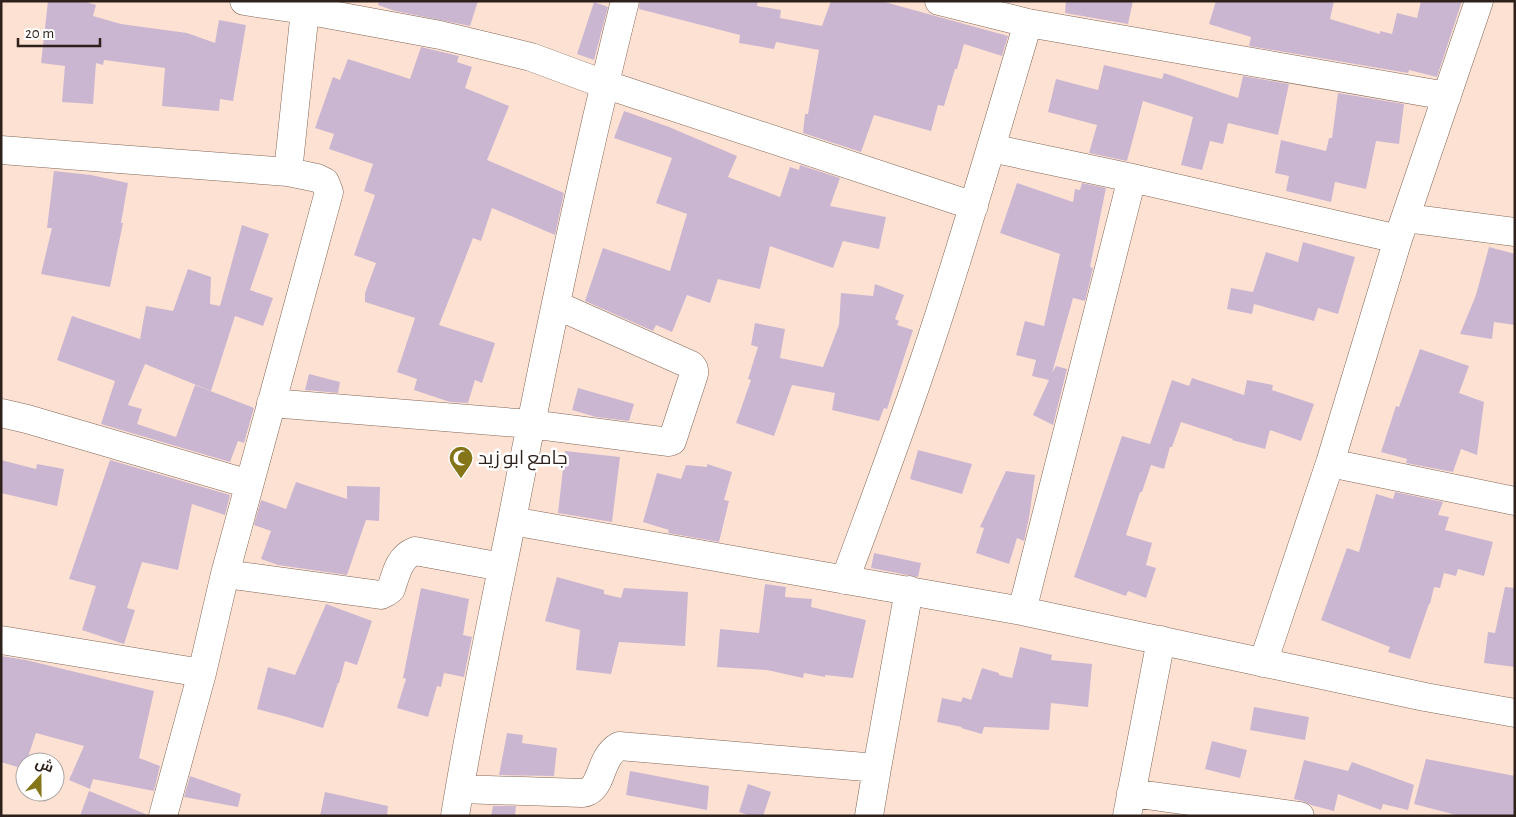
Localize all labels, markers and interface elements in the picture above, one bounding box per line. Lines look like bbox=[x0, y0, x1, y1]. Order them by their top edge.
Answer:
scale bar bbox=[18, 15, 100, 47]
text: 20 m bbox=[25, 26, 54, 41]
mosque icon: جامع ابو زيد bbox=[448, 445, 474, 479]
place label: جامع ابو زيد bbox=[478, 449, 568, 471]
north arrow bbox=[15, 752, 65, 802]
text: ش bbox=[33, 754, 56, 776]

